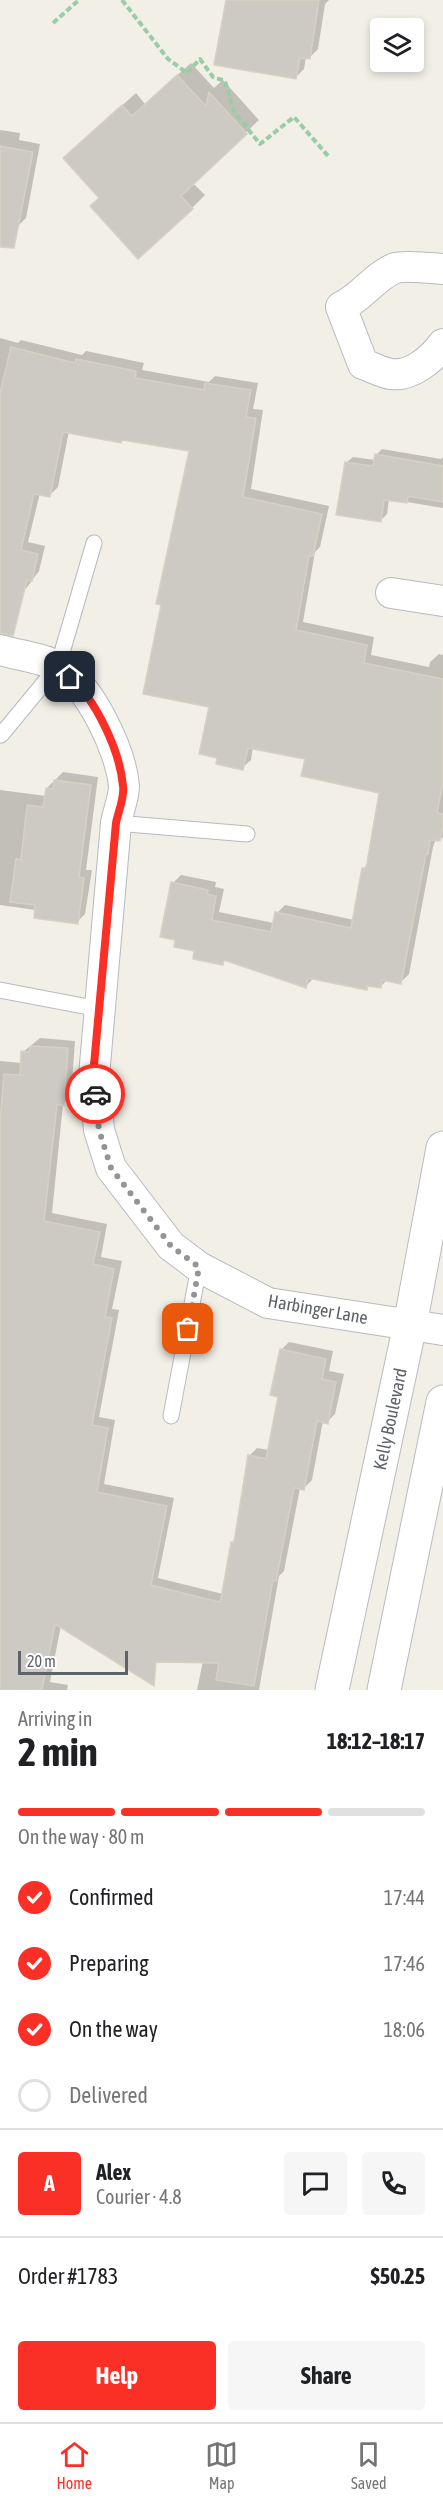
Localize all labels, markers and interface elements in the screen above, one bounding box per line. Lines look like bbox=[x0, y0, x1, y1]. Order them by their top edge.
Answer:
map controls bbox=[370, 18, 424, 72]
button: layers bbox=[370, 18, 424, 72]
pin bbox=[44, 651, 95, 702]
icon: home bbox=[53, 660, 86, 693]
courier bbox=[65, 1064, 125, 1124]
icon: car bbox=[79, 1078, 112, 1111]
street label: Harbinger Lane bbox=[266, 1290, 370, 1328]
pin bbox=[162, 1303, 213, 1354]
icon: bag bbox=[171, 1312, 204, 1345]
street label: Kelly Boulevard bbox=[369, 1366, 411, 1472]
scale bar bbox=[18, 1648, 128, 1676]
text: 20 m bbox=[27, 1652, 56, 1670]
text: Arriving in bbox=[18, 1707, 92, 1730]
text: 18:12–18:17 bbox=[327, 1728, 425, 1754]
text: 2 min bbox=[18, 1730, 98, 1774]
text: On the way · 80 m bbox=[18, 1825, 144, 1848]
icon: check bbox=[18, 1881, 51, 1914]
text: Confirmed bbox=[69, 1884, 154, 1910]
text: 17:44 bbox=[384, 1886, 425, 1909]
icon: check bbox=[18, 1947, 51, 1980]
text: Preparing bbox=[69, 1950, 149, 1976]
text: 17:46 bbox=[384, 1952, 425, 1975]
icon: check bbox=[18, 2013, 51, 2046]
text: On the way bbox=[69, 2016, 158, 2042]
text: 18:06 bbox=[383, 2018, 425, 2041]
text: Delivered bbox=[69, 2082, 148, 2108]
button: chat bbox=[284, 2152, 347, 2215]
button: phone bbox=[362, 2152, 425, 2215]
text: Alex bbox=[96, 2159, 131, 2185]
text: A bbox=[44, 2170, 55, 2196]
text: Courier · 4.8 bbox=[96, 2185, 182, 2208]
text: Order #1783 bbox=[18, 2263, 118, 2289]
text: $50.25 bbox=[370, 2263, 425, 2289]
button: Help bbox=[18, 2341, 216, 2410]
button: Share bbox=[228, 2341, 425, 2410]
tab: Home bbox=[57, 2438, 92, 2492]
tab: Map bbox=[205, 2438, 238, 2492]
tab: Saved bbox=[351, 2438, 386, 2492]

